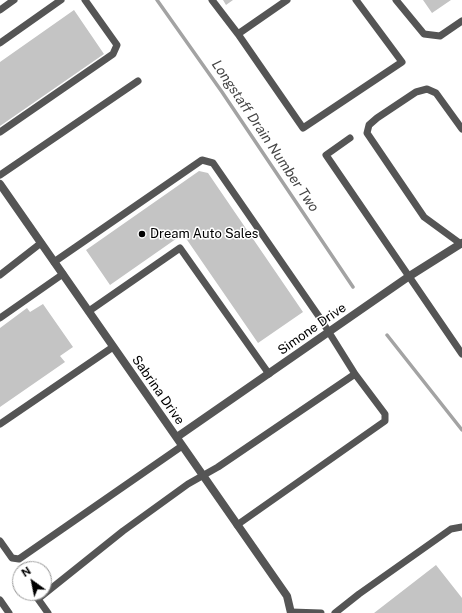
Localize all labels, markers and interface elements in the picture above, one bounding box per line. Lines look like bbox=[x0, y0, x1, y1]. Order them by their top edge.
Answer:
water label: Longstaff Drain Number Two bbox=[208, 57, 322, 215]
place label: Dream Auto Sales bbox=[150, 226, 258, 242]
marker: Dream Auto Sales bbox=[137, 229, 147, 239]
street label: Simone Drive bbox=[275, 300, 349, 358]
street label: Sabrina Drive bbox=[128, 352, 188, 428]
north arrow bbox=[12, 561, 52, 601]
text: N bbox=[19, 564, 33, 579]

